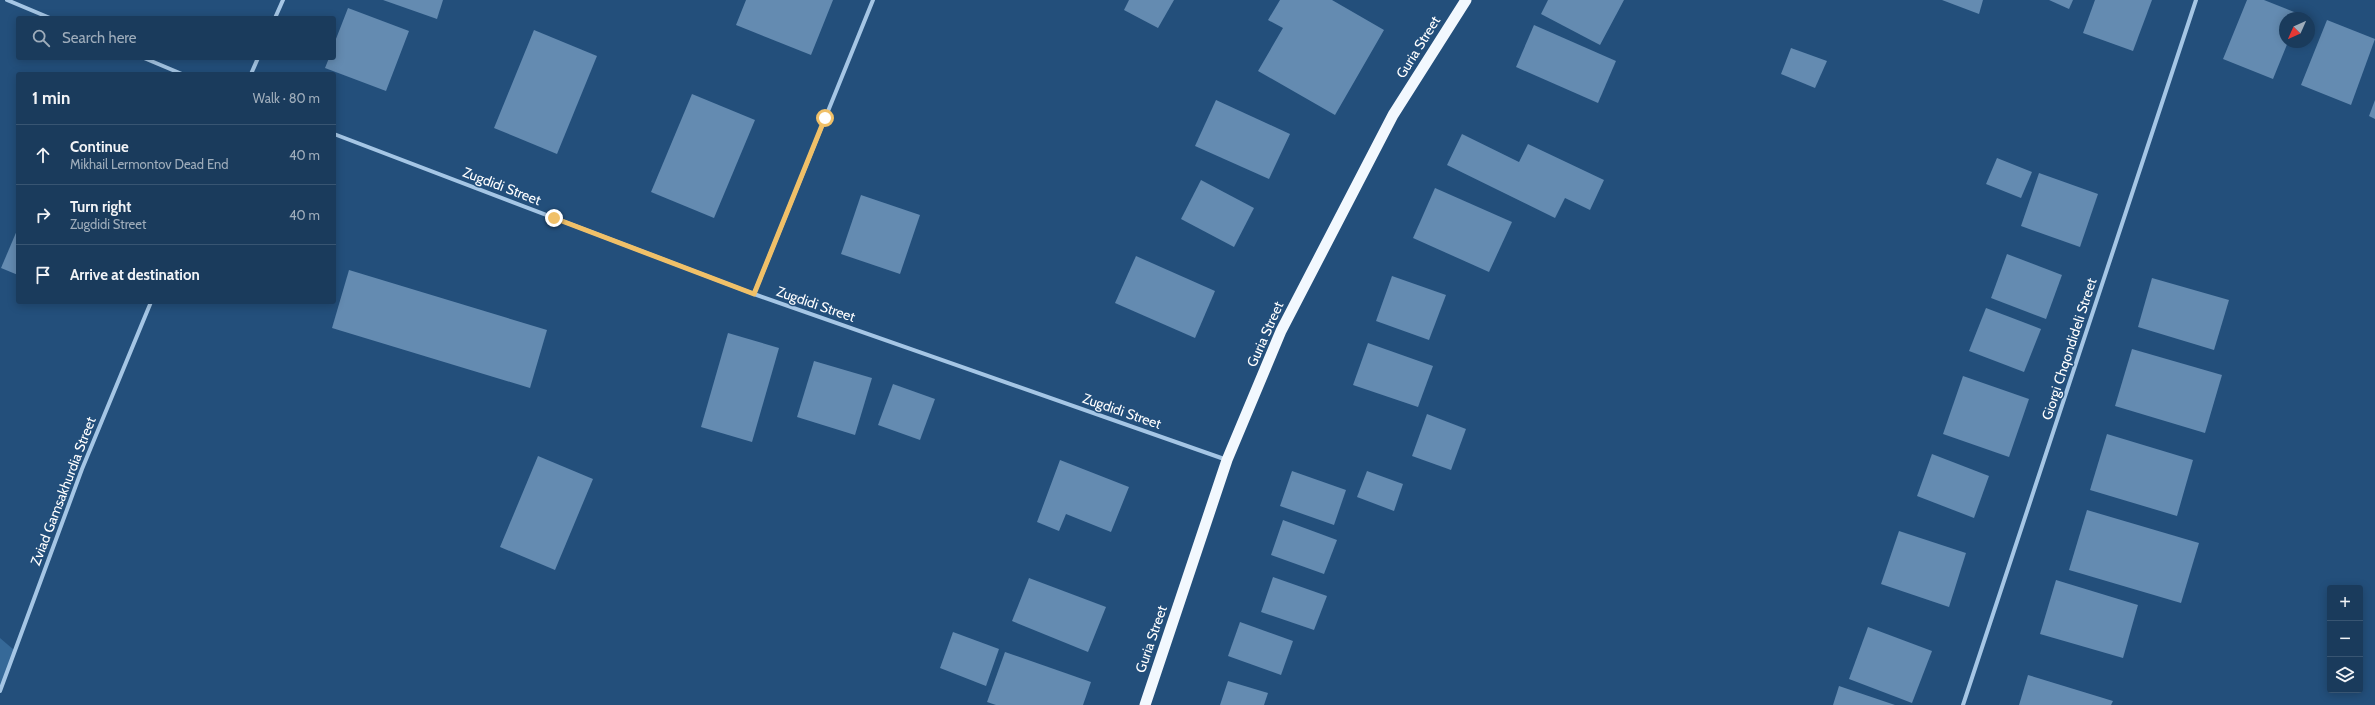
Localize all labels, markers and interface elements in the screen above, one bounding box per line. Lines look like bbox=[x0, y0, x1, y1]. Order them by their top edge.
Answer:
street label: Guria Street bbox=[1392, 12, 1444, 81]
north arrow bbox=[2279, 12, 2315, 48]
search box bbox=[16, 16, 336, 60]
icon: search bbox=[30, 27, 52, 49]
text: Search here bbox=[62, 29, 137, 47]
text: 1 min bbox=[32, 88, 70, 108]
text: Walk · 80 m bbox=[253, 90, 320, 106]
route start bbox=[816, 109, 834, 127]
text: Continue bbox=[70, 138, 129, 156]
icon: ahead bbox=[32, 144, 54, 166]
text: 40 m bbox=[289, 147, 320, 163]
text: Mikhail Lermontov Dead End bbox=[70, 156, 229, 172]
street label: Zugdidi Street bbox=[460, 163, 544, 209]
text: Turn right bbox=[70, 198, 131, 216]
icon: right bbox=[32, 204, 54, 226]
text: 40 m bbox=[289, 207, 320, 223]
route end bbox=[545, 209, 563, 227]
text: Zugdidi Street bbox=[70, 216, 146, 232]
icon: arrive bbox=[32, 264, 54, 286]
text: Arrive at destination bbox=[70, 266, 200, 284]
street label: Giorgi Chqondideli Street bbox=[2038, 275, 2101, 422]
street label: Zugdidi Street bbox=[774, 282, 858, 326]
street label: Guria Street bbox=[1243, 298, 1288, 370]
street label: Zugdidi Street bbox=[1080, 389, 1164, 433]
street label: Zviad Gamsakhurdia Street bbox=[26, 414, 100, 568]
map controls bbox=[2327, 585, 2363, 693]
button: + bbox=[2327, 585, 2363, 621]
street label: Guria Street bbox=[1131, 603, 1171, 675]
button: − bbox=[2327, 621, 2363, 657]
button: layers bbox=[2327, 657, 2363, 693]

